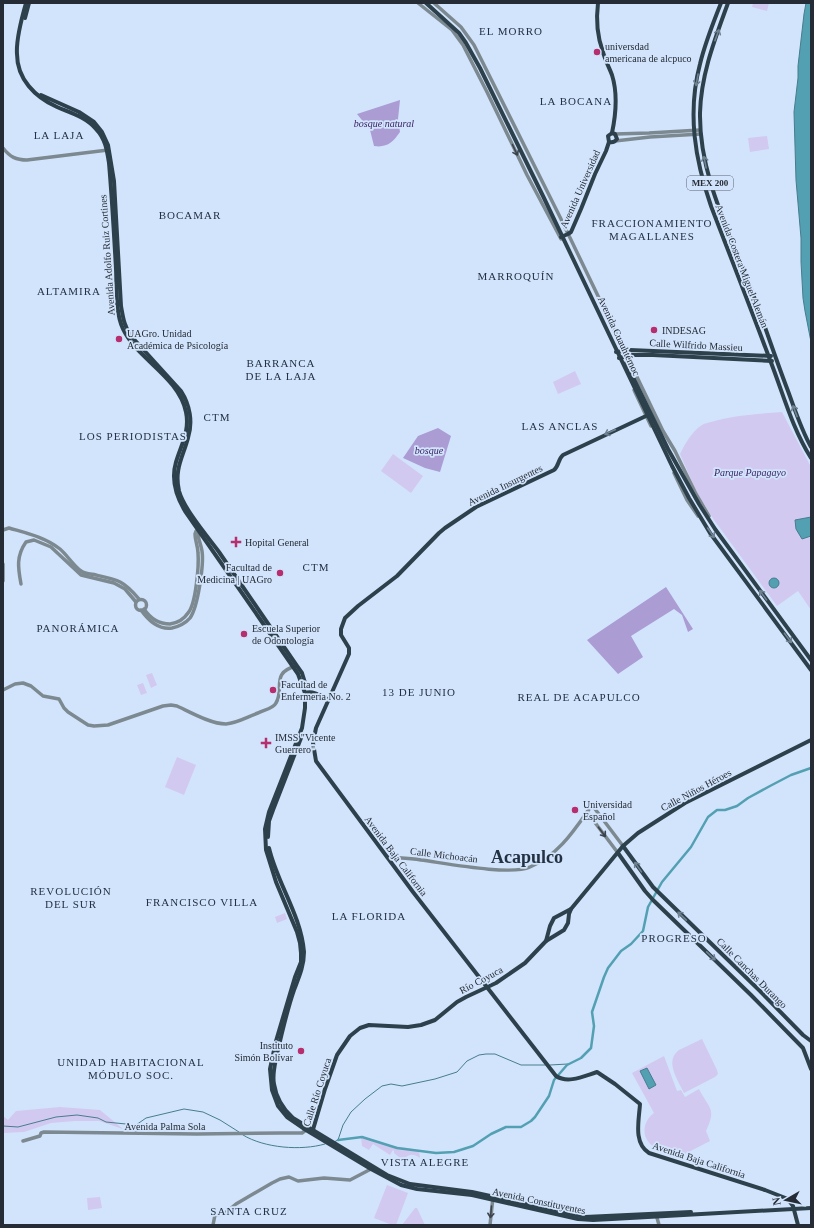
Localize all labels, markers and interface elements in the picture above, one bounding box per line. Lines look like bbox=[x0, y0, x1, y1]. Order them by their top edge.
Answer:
district label: EL MORRO bbox=[479, 25, 543, 37]
one-way arrow bbox=[713, 29, 721, 41]
place label: universdad americana de alcpuco bbox=[605, 41, 692, 64]
marker: universdad americana de alcpuco bbox=[592, 47, 602, 57]
one-way arrow bbox=[692, 73, 700, 86]
district label: LA BOCANA bbox=[540, 95, 612, 107]
park label: bosque natural bbox=[354, 118, 414, 129]
district label: LA LAJA bbox=[34, 129, 84, 141]
one-way arrow bbox=[512, 144, 519, 156]
street label: Avenida Universidad bbox=[558, 148, 602, 230]
one-way arrow bbox=[700, 156, 708, 169]
road number: MEX 200 bbox=[687, 176, 733, 190]
street label: Avenida Adolfo Ruiz Cortines bbox=[97, 194, 117, 316]
street label: Avenida Costera Miguel Alemán bbox=[713, 203, 771, 329]
district label: BOCAMAR bbox=[159, 209, 221, 221]
district label: FRACCIONAMIENTO MAGALLANES bbox=[591, 217, 713, 242]
district label: MARROQUÍN bbox=[478, 270, 554, 282]
district label: ALTAMIRA bbox=[37, 285, 101, 297]
street label: Avenida Cuauhtémoc bbox=[596, 295, 642, 378]
marker: INDESAG bbox=[649, 325, 659, 335]
place label: INDESAG bbox=[662, 325, 706, 336]
place label: UAGro. Unidad Académica de Psicología bbox=[127, 328, 229, 351]
marker: UAGro. Unidad Académica de Psicología bbox=[114, 334, 124, 344]
street label: Calle Wilfrido Massieu bbox=[649, 337, 743, 353]
district label: BARRANCA DE LA LAJA bbox=[245, 357, 317, 382]
one-way arrow bbox=[791, 406, 799, 418]
district label: CTM bbox=[204, 411, 230, 423]
district label: LAS ANCLAS bbox=[522, 420, 598, 432]
one-way arrow bbox=[605, 429, 617, 436]
district label: LOS PERIODISTAS bbox=[79, 430, 187, 442]
park label: bosque bbox=[415, 445, 444, 456]
street label: Avenida Insurgentes bbox=[466, 462, 544, 508]
park label: Parque Papagayo bbox=[713, 467, 786, 478]
one-way arrow bbox=[707, 527, 715, 538]
marker: Hopital General bbox=[230, 536, 242, 548]
place label: Hopital General bbox=[245, 537, 309, 548]
district label: CTM bbox=[303, 561, 329, 573]
place label: Facultad de Medicina | UAGro bbox=[197, 562, 273, 585]
marker: Facultad de Medicina | UAGro bbox=[275, 568, 285, 578]
one-way arrow bbox=[759, 590, 768, 601]
district label: PANORÁMICA bbox=[37, 622, 119, 634]
place label: Escuela Superior de Odontología bbox=[252, 623, 321, 646]
marker: Escuela Superior de Odontología bbox=[239, 629, 249, 639]
one-way arrow bbox=[784, 632, 792, 643]
place label: Facultad de Enfermería No. 2 bbox=[281, 679, 351, 702]
marker: Facultad de Enfermería No. 2 bbox=[268, 685, 278, 695]
district label: 13 DE JUNIO bbox=[382, 686, 456, 698]
district label: REAL DE ACAPULCO bbox=[517, 691, 641, 703]
place label: IMSS "Vicente Guerrero" bbox=[275, 732, 336, 755]
marker: IMSS "Vicente Guerrero" bbox=[260, 737, 272, 749]
street label: Calle Niños Héroes bbox=[659, 767, 733, 813]
place label: Universidad Español bbox=[583, 799, 632, 822]
marker: Universidad Español bbox=[570, 805, 580, 815]
street label: Avenida Baja California bbox=[362, 814, 430, 898]
one-way arrow bbox=[598, 827, 607, 838]
street label: Calle Michoacán bbox=[410, 845, 478, 865]
district label: Acapulco bbox=[491, 847, 563, 867]
one-way arrow bbox=[634, 861, 642, 872]
district label: REVOLUCIÓN DEL SUR bbox=[30, 885, 112, 910]
district label: FRANCISCO VILLA bbox=[146, 896, 258, 908]
district label: LA FLORIDA bbox=[332, 910, 406, 922]
one-way arrow bbox=[677, 911, 687, 921]
district label: PROGRESO bbox=[641, 932, 707, 944]
street label: Calle Canchas Durango bbox=[715, 936, 789, 1010]
one-way arrow bbox=[706, 951, 716, 961]
street label: Río Coyuca bbox=[457, 964, 505, 996]
place label: Instituto Simón Bolívar bbox=[234, 1040, 294, 1063]
marker: Instituto Simón Bolívar bbox=[296, 1046, 306, 1056]
district label: UNIDAD HABITACIONAL MÓDULO SOC. bbox=[57, 1056, 205, 1081]
street label: Calle Río Coyuca bbox=[301, 1056, 333, 1128]
street label: Avenida Palma Sola bbox=[125, 1121, 206, 1132]
street label: Avenida Baja California bbox=[651, 1140, 747, 1180]
district label: VISTA ALEGRE bbox=[381, 1156, 469, 1168]
north arrow bbox=[766, 1180, 806, 1220]
street label: Avenida Constituyentes bbox=[491, 1186, 587, 1216]
text: N bbox=[770, 1197, 783, 1206]
district label: SANTA CRUZ bbox=[210, 1205, 288, 1217]
one-way arrow bbox=[488, 1205, 495, 1218]

